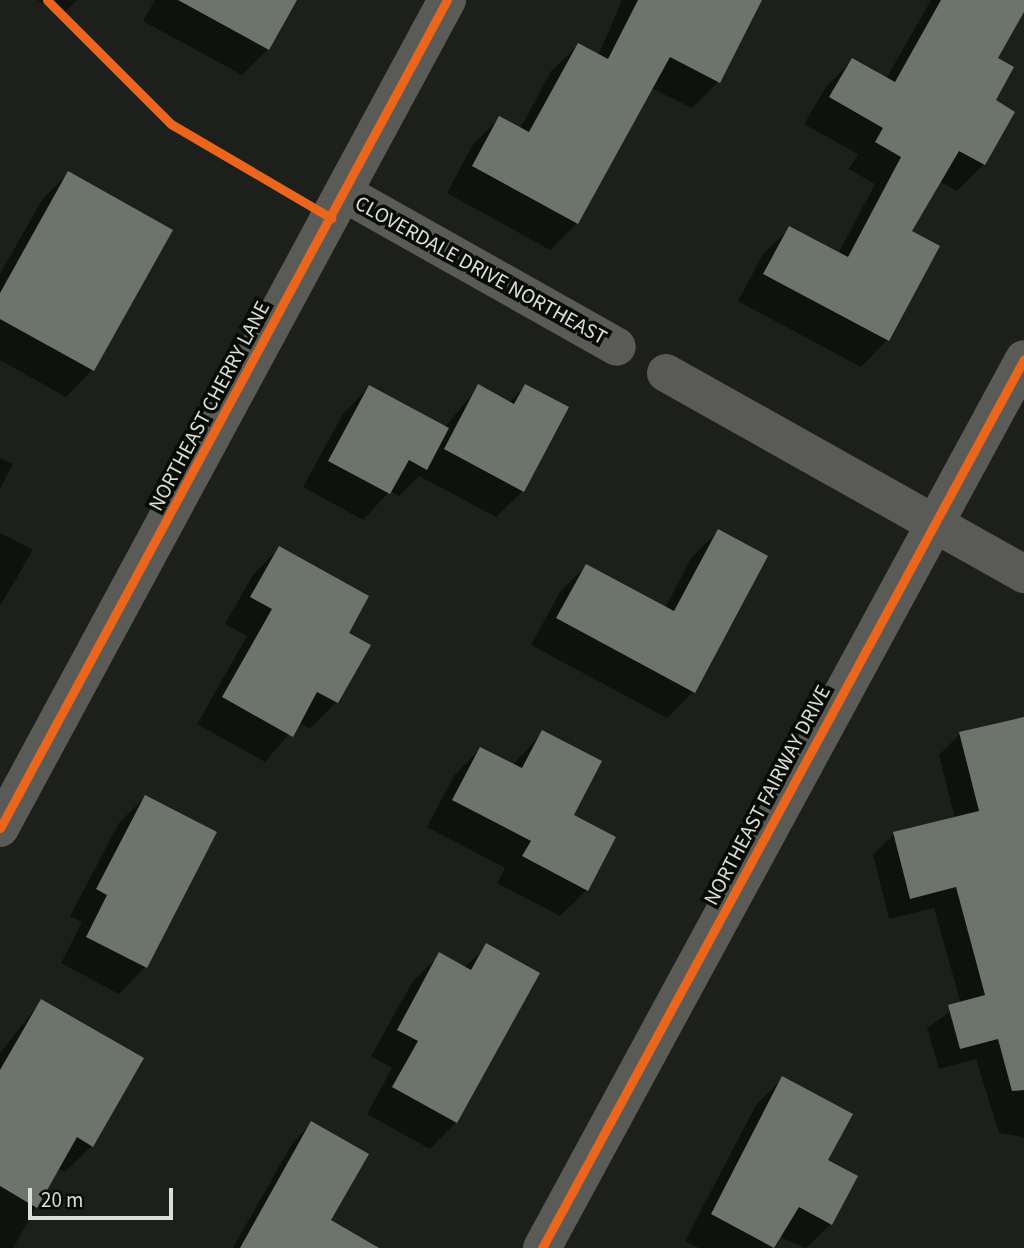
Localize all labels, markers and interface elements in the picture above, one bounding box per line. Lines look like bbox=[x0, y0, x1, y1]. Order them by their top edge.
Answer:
street label: CLOVERDALE DRIVE NORTHEAST bbox=[351, 190, 611, 350]
street label: NORTHEAST CHERRY LANE bbox=[143, 297, 275, 515]
street label: NORTHEAST FAIRWAY DRIVE bbox=[698, 681, 836, 909]
scale bar bbox=[32, 1174, 177, 1218]
text: 20 m bbox=[41, 1185, 83, 1215]

